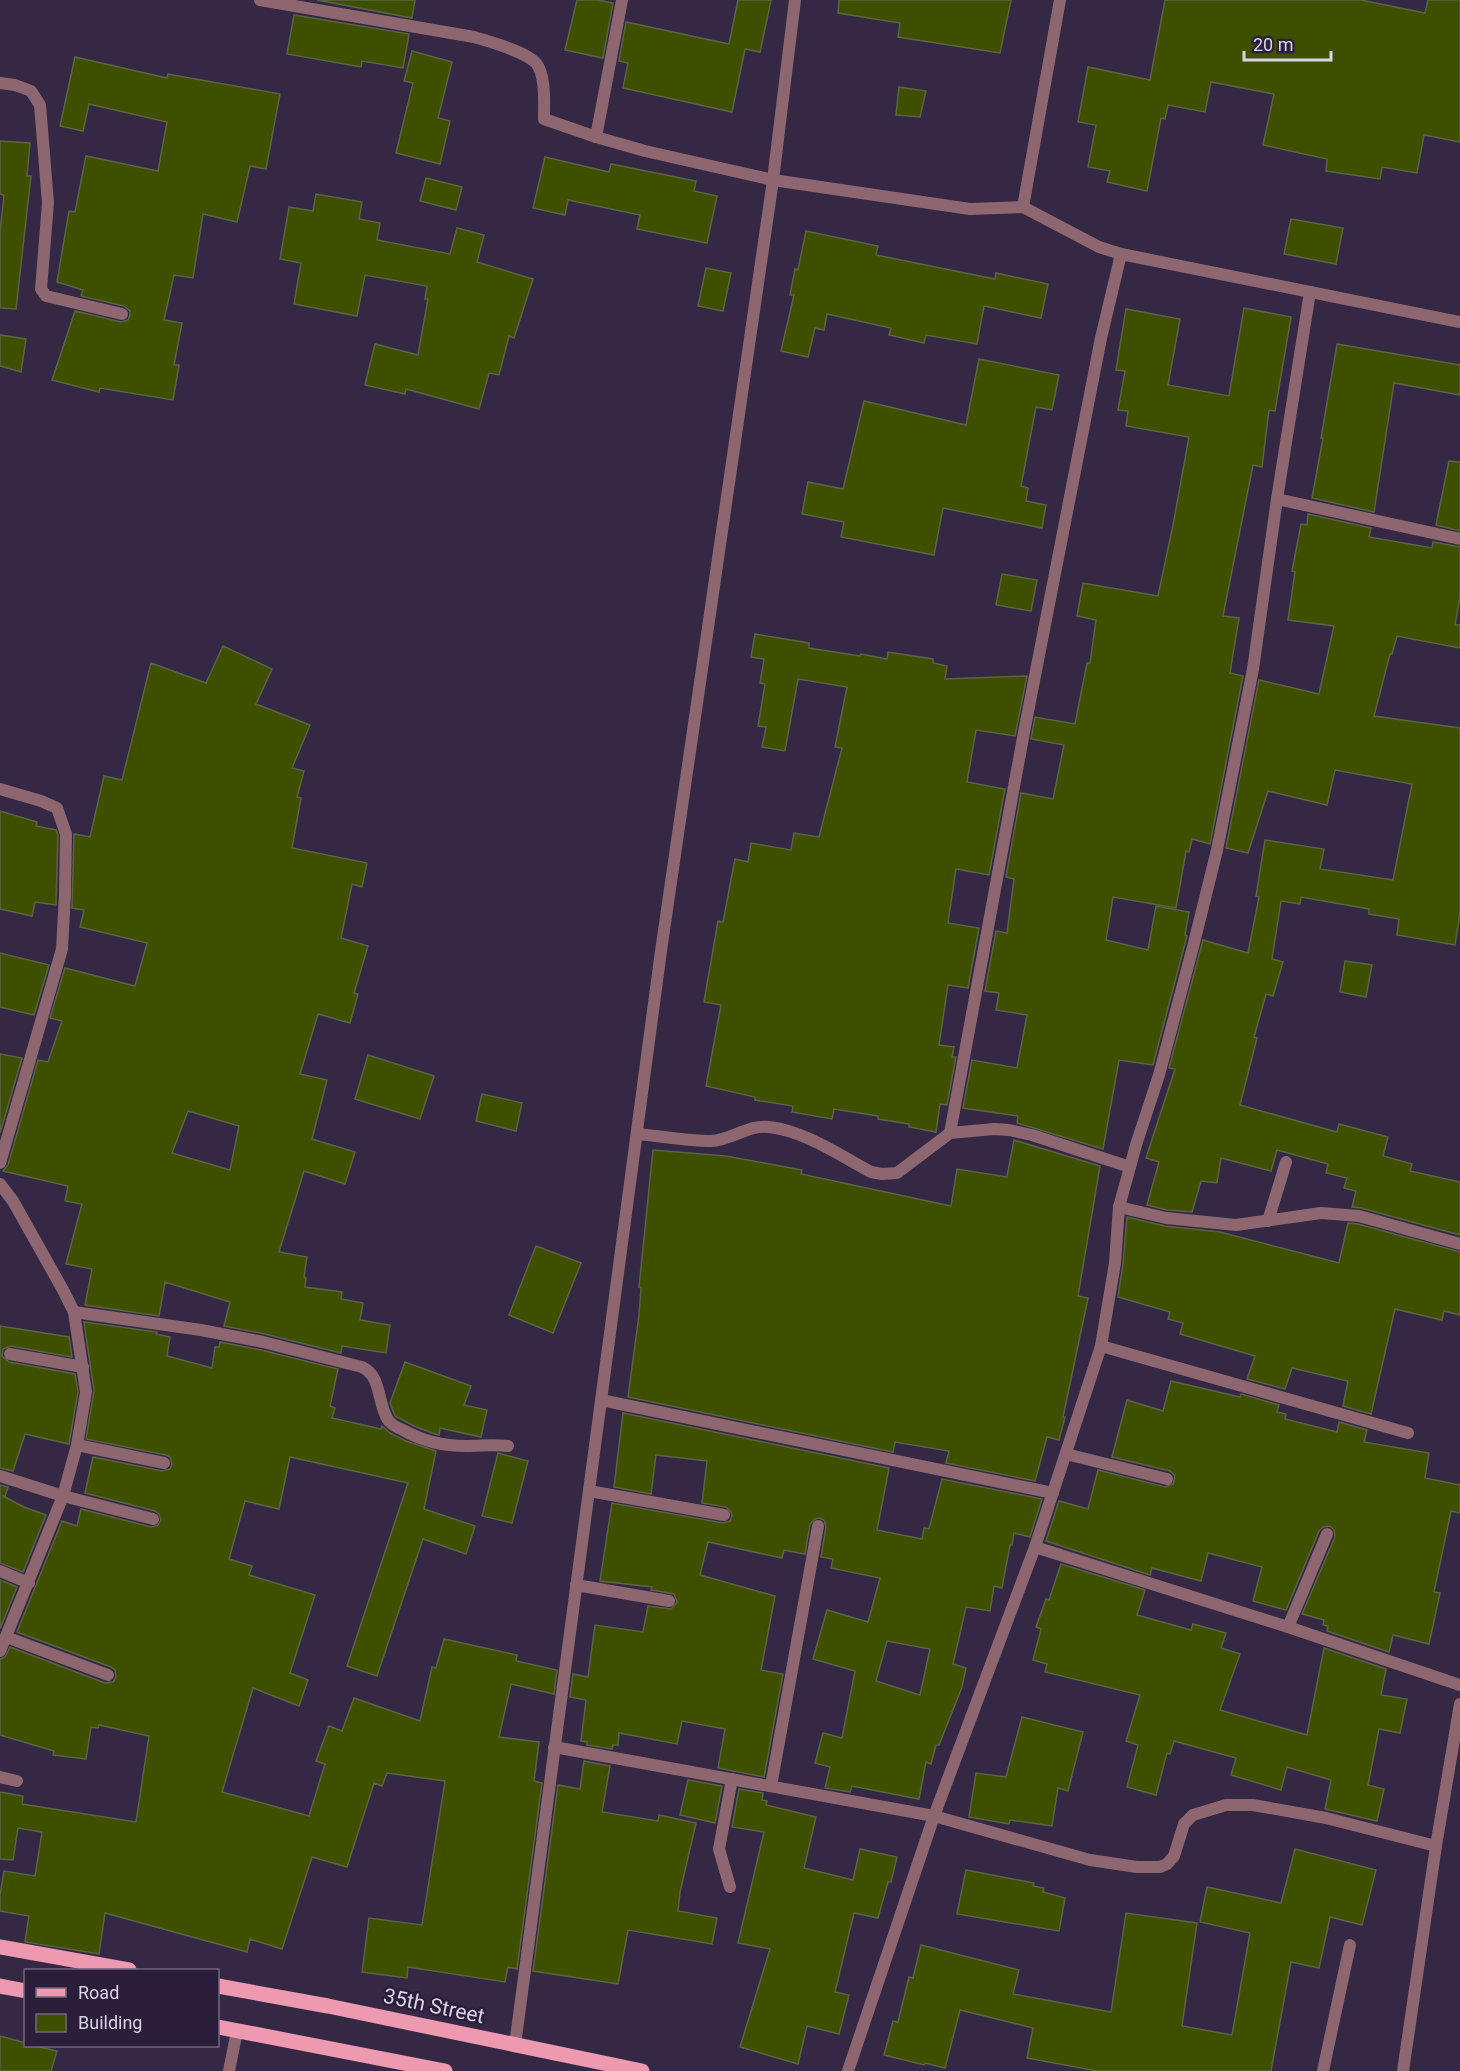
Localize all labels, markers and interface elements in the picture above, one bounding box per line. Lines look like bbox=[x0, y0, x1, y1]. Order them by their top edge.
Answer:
scale bar bbox=[1244, 24, 1331, 62]
text: 20 m bbox=[1253, 34, 1293, 55]
legend bbox=[24, 1969, 219, 2047]
text: Road bbox=[78, 1982, 119, 2003]
street label: 35th Street bbox=[381, 1984, 487, 2028]
text: Building bbox=[78, 2012, 142, 2033]

